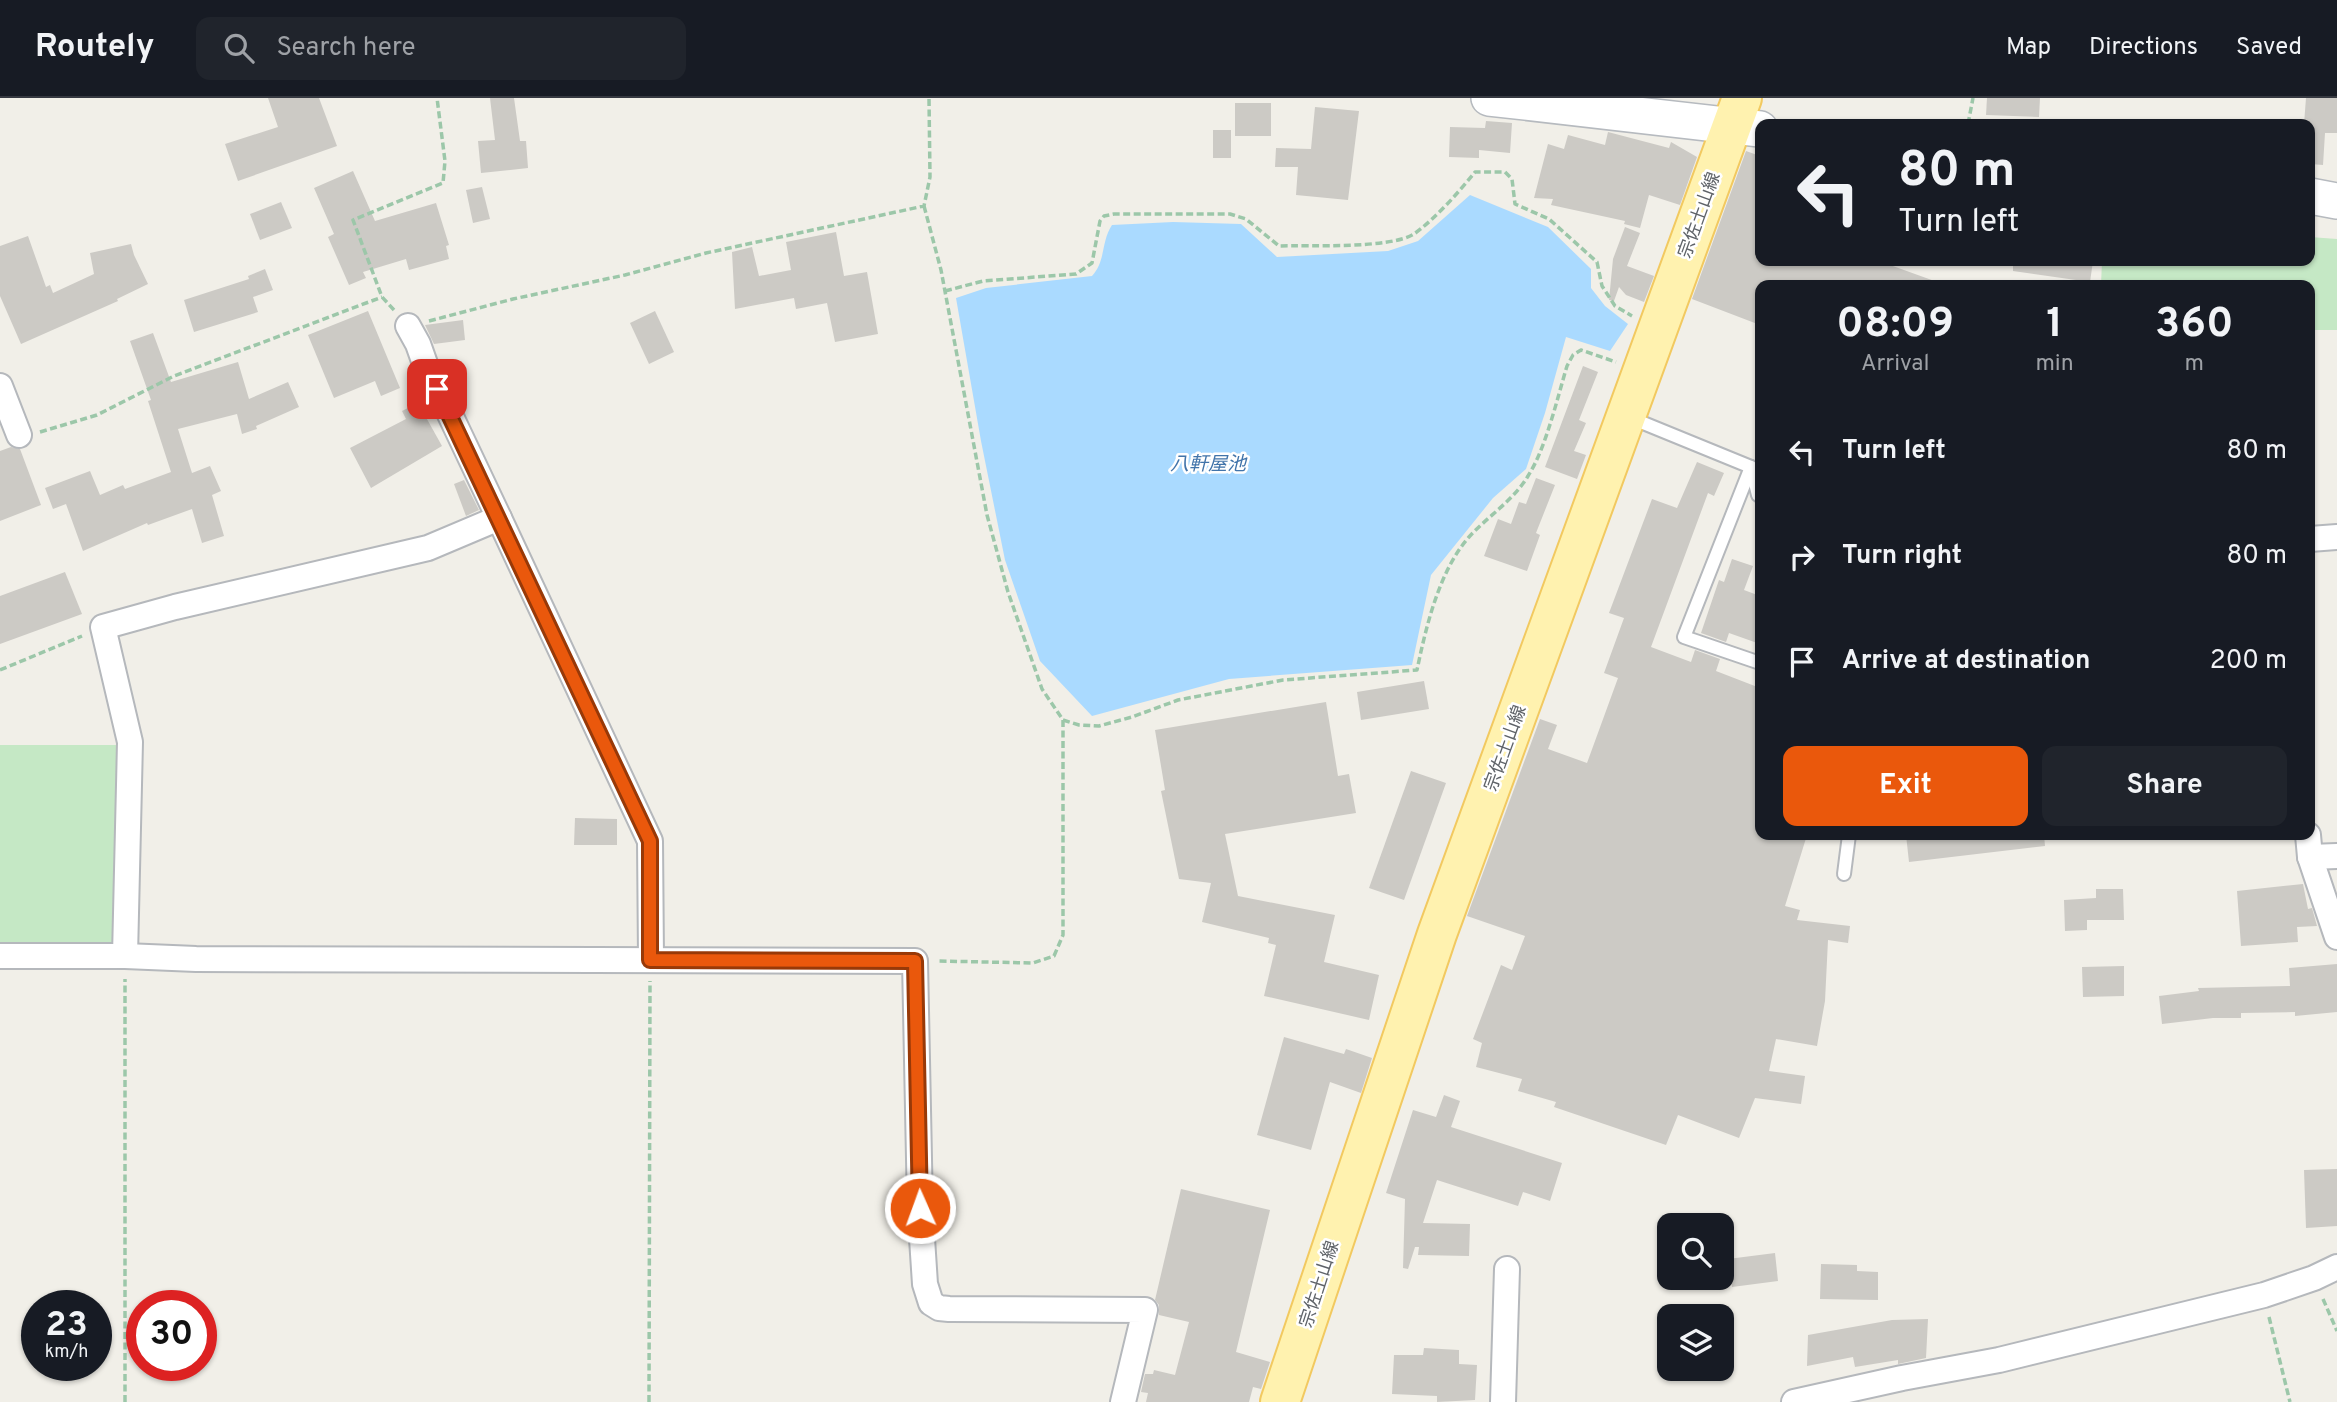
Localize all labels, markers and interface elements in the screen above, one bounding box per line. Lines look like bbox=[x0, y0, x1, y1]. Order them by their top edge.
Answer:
search box bbox=[196, 17, 686, 80]
text: Routely bbox=[35, 27, 154, 69]
icon: search bbox=[220, 29, 258, 67]
text: Search here bbox=[276, 32, 415, 65]
text: Map bbox=[2006, 33, 2051, 63]
text: Directions bbox=[2089, 33, 2198, 63]
text: Saved bbox=[2236, 33, 2302, 63]
text: 80 m bbox=[1898, 142, 2015, 204]
icon: left bbox=[1783, 147, 1874, 238]
street label: 宗佐土山線 bbox=[1674, 169, 1727, 262]
text: Turn left bbox=[1898, 203, 2019, 243]
text: 08:09 bbox=[1836, 299, 1954, 352]
text: 1 bbox=[2046, 299, 2063, 352]
text: 360 bbox=[2155, 299, 2234, 352]
text: Arrival bbox=[1861, 350, 1929, 379]
text: min bbox=[2035, 350, 2074, 379]
text: m bbox=[2185, 350, 2204, 379]
pin bbox=[407, 359, 467, 419]
icon: arrive bbox=[418, 370, 456, 408]
icon: left bbox=[1783, 433, 1821, 471]
text: Turn left bbox=[1842, 435, 1946, 468]
text: 80 m bbox=[2227, 435, 2287, 468]
water label: 八軒屋池 bbox=[1170, 453, 1248, 477]
icon: right bbox=[1783, 538, 1821, 576]
text: Turn right bbox=[1842, 540, 1962, 573]
text: 80 m bbox=[2227, 540, 2287, 573]
icon: arrive bbox=[1783, 643, 1821, 681]
text: Arrive at destination bbox=[1842, 645, 2090, 678]
text: 200 m bbox=[2210, 645, 2287, 678]
street label: 宗佐土山線 bbox=[1480, 702, 1533, 795]
button: Exit bbox=[1783, 746, 2028, 826]
button: Share bbox=[2042, 746, 2287, 826]
position arrow bbox=[883, 1171, 957, 1245]
map controls bbox=[1657, 1213, 1734, 1381]
button: search bbox=[1657, 1213, 1734, 1290]
street label: 宗佐土山線 bbox=[1296, 1238, 1345, 1331]
speed limit sign: 30 bbox=[126, 1290, 217, 1381]
text: 23 bbox=[45, 1304, 88, 1348]
button: layers bbox=[1657, 1304, 1734, 1381]
text: km/h bbox=[45, 1341, 88, 1364]

